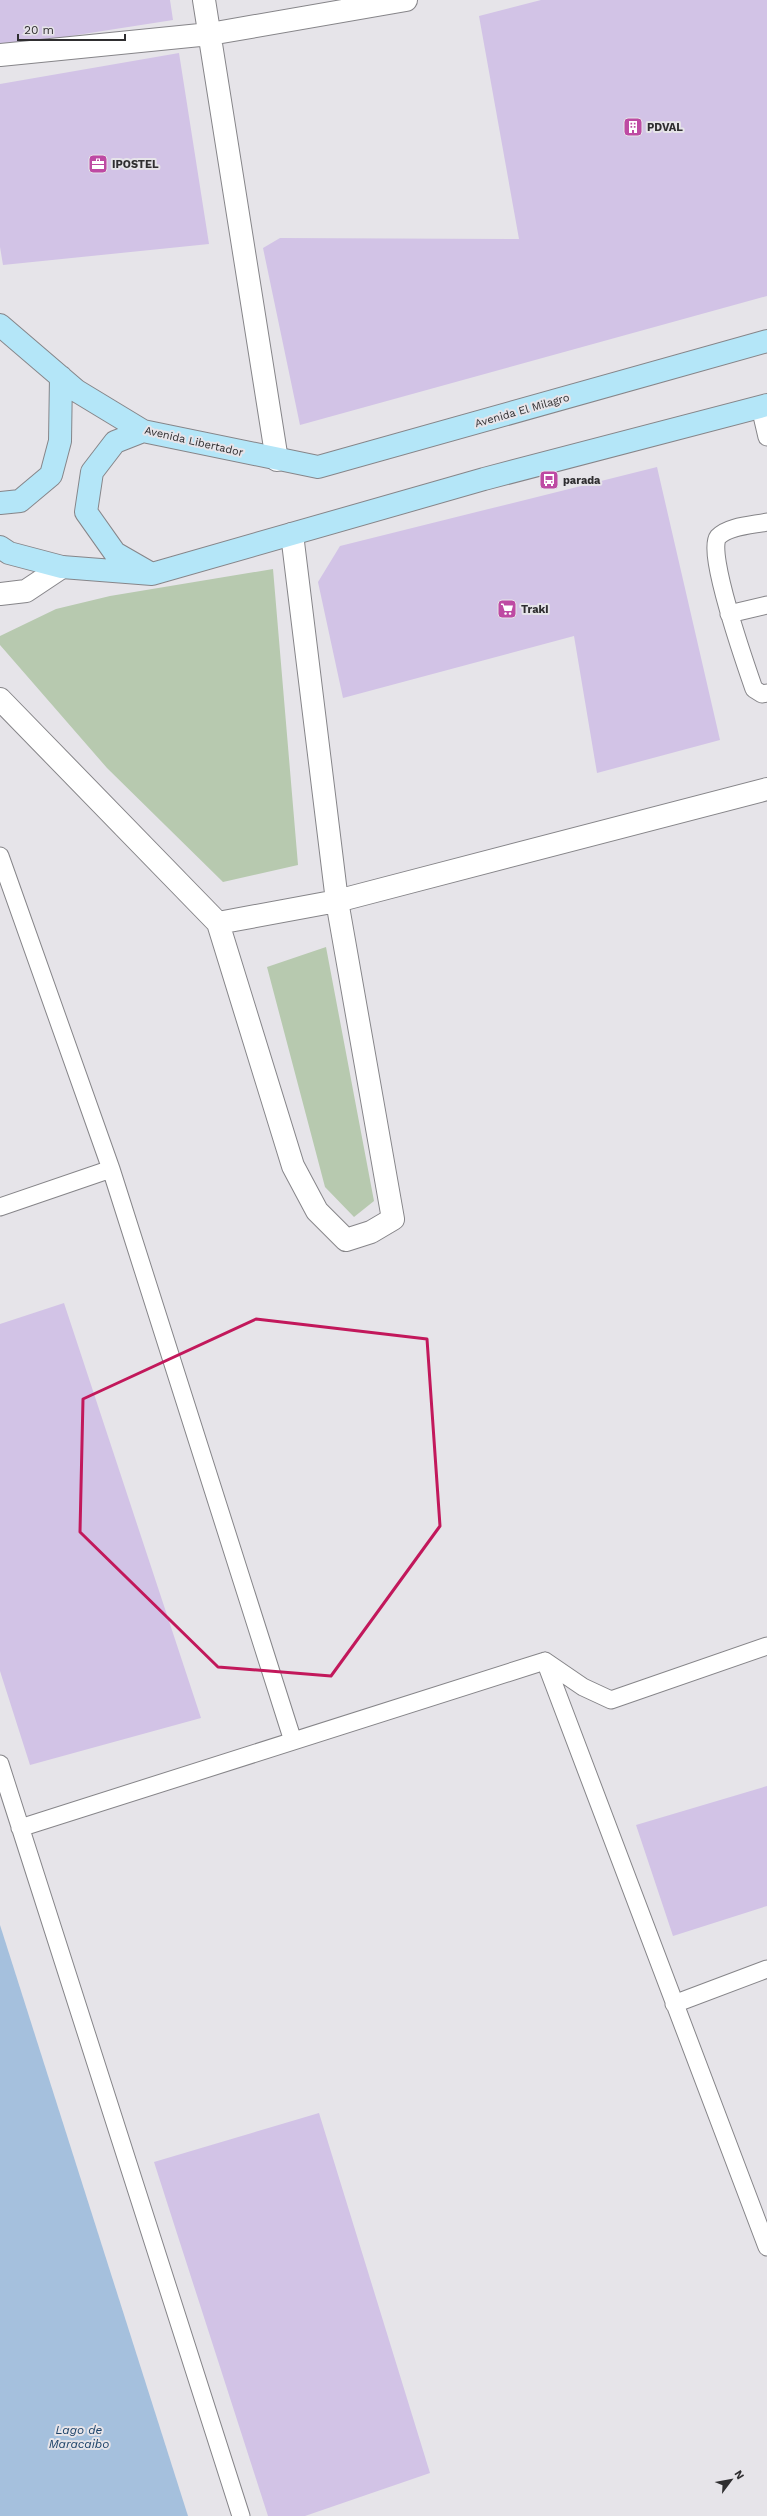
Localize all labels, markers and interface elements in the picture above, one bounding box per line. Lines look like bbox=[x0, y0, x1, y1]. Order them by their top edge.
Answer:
scale bar bbox=[18, 16, 125, 42]
text: 20 m bbox=[24, 23, 54, 37]
building icon: PDVAL bbox=[622, 116, 644, 138]
place label: PDVAL bbox=[647, 121, 683, 134]
office icon: IPOSTEL bbox=[87, 153, 109, 175]
place label: IPOSTEL bbox=[112, 158, 159, 171]
street label: Avenida El Milagro bbox=[473, 391, 571, 430]
street label: Avenida Libertador bbox=[143, 424, 245, 459]
bus stop icon: parada bbox=[538, 469, 560, 491]
place label: parada bbox=[563, 474, 601, 487]
supermarket icon: Traki bbox=[496, 598, 518, 620]
place label: Traki bbox=[521, 603, 549, 616]
water label: Lago de Maracaibo bbox=[49, 2423, 109, 2451]
north arrow bbox=[711, 2460, 751, 2500]
text: N bbox=[731, 2468, 747, 2482]

